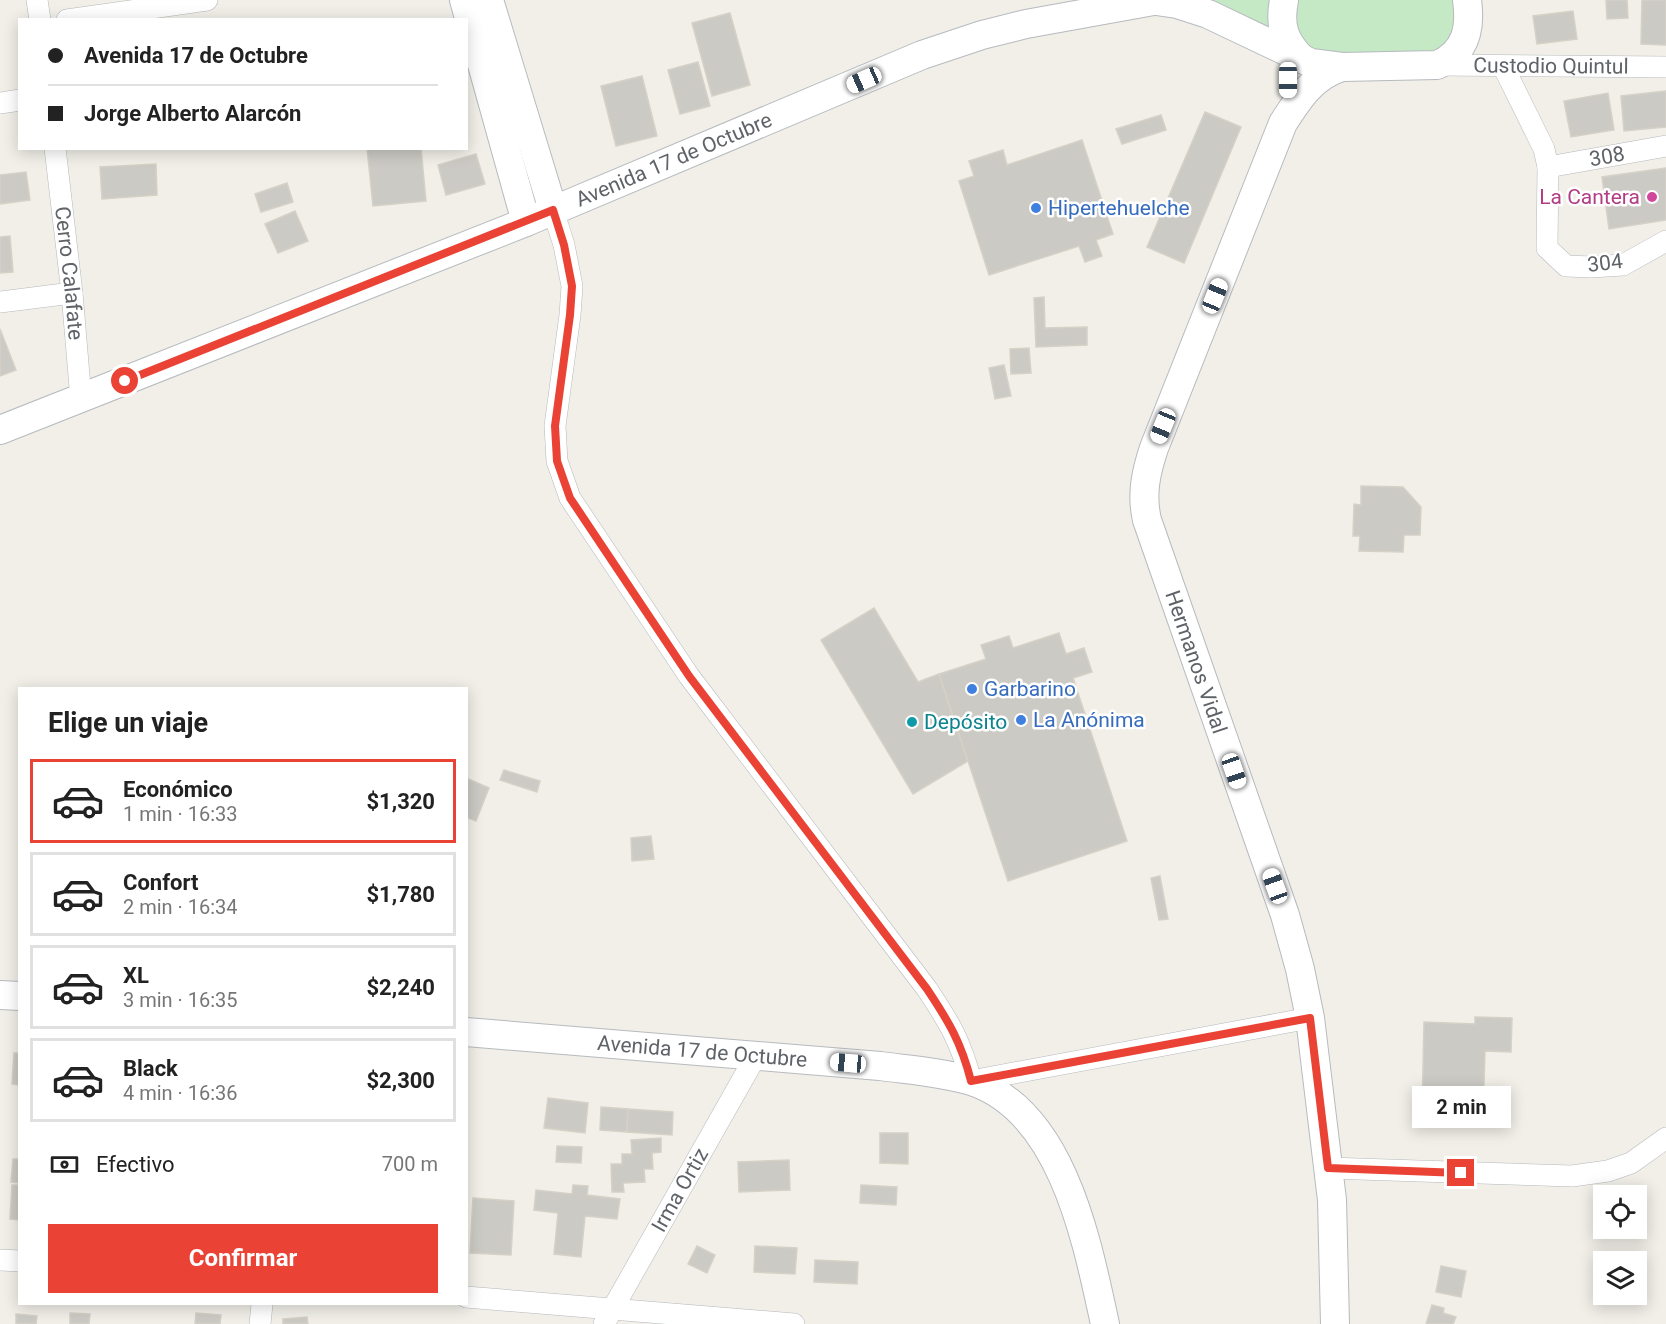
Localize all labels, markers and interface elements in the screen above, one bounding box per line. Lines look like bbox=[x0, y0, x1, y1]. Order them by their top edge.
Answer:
text: Avenida 17 de Octubre bbox=[84, 43, 308, 68]
street label: Custodio Quintul bbox=[1473, 53, 1629, 79]
car bbox=[1279, 62, 1297, 98]
car bbox=[844, 64, 884, 96]
text: Jorge Alberto Alarcón bbox=[84, 101, 301, 126]
street label: Avenida 17 de Octubre bbox=[572, 108, 775, 212]
street label: 308 bbox=[1588, 142, 1627, 171]
place label: La Cantera bbox=[1539, 185, 1640, 209]
marker: La Cantera bbox=[1645, 190, 1659, 204]
place label: Hipertehuelche bbox=[1048, 196, 1190, 220]
marker: Hipertehuelche bbox=[1029, 201, 1043, 215]
street label: Cerro Calafate bbox=[50, 205, 88, 341]
street label: 304 bbox=[1586, 249, 1624, 277]
car bbox=[1200, 276, 1230, 316]
route start bbox=[111, 367, 138, 394]
car bbox=[1148, 406, 1178, 446]
street label: Hermanos Vidal bbox=[1160, 587, 1232, 737]
place label: Garbarino bbox=[984, 677, 1076, 701]
marker: Garbarino bbox=[965, 682, 979, 696]
text: Elige un viaje bbox=[48, 707, 208, 739]
place label: La Anónima bbox=[1033, 708, 1145, 732]
place label: Depósito bbox=[924, 710, 1007, 734]
marker: La Anónima bbox=[1014, 713, 1028, 727]
marker: Depósito bbox=[905, 715, 919, 729]
car bbox=[1220, 751, 1248, 791]
icon: car bbox=[51, 774, 105, 828]
text: Económico bbox=[123, 777, 233, 802]
text: $1,320 bbox=[366, 789, 435, 814]
text: 1 min · 16:33 bbox=[123, 802, 238, 826]
car bbox=[1260, 866, 1290, 906]
icon: car bbox=[51, 867, 105, 921]
text: Confort bbox=[123, 870, 198, 895]
text: $1,780 bbox=[366, 882, 435, 907]
text: 2 min · 16:34 bbox=[123, 895, 238, 919]
icon: car bbox=[51, 960, 105, 1014]
text: XL bbox=[123, 963, 149, 988]
text: $2,240 bbox=[366, 975, 435, 1000]
text: 3 min · 16:35 bbox=[123, 988, 238, 1012]
street label: Avenida 17 de Octubre bbox=[596, 1031, 808, 1072]
car bbox=[829, 1052, 867, 1074]
icon: car bbox=[51, 1053, 105, 1107]
text: Black bbox=[123, 1056, 178, 1081]
text: $2,300 bbox=[366, 1068, 435, 1093]
text: 4 min · 16:36 bbox=[123, 1081, 238, 1105]
callout: 2 min bbox=[1412, 1086, 1510, 1128]
text: 2 min bbox=[1436, 1095, 1487, 1119]
street label: Irma Ortiz bbox=[647, 1144, 713, 1236]
icon: cash bbox=[48, 1148, 81, 1181]
text: Efectivo bbox=[96, 1152, 174, 1177]
text: 700 m bbox=[382, 1152, 438, 1176]
route end bbox=[1447, 1159, 1474, 1186]
map controls bbox=[1593, 1185, 1647, 1305]
button: locate bbox=[1593, 1185, 1647, 1239]
button: Confirmar bbox=[48, 1224, 438, 1293]
button: layers bbox=[1593, 1251, 1647, 1305]

